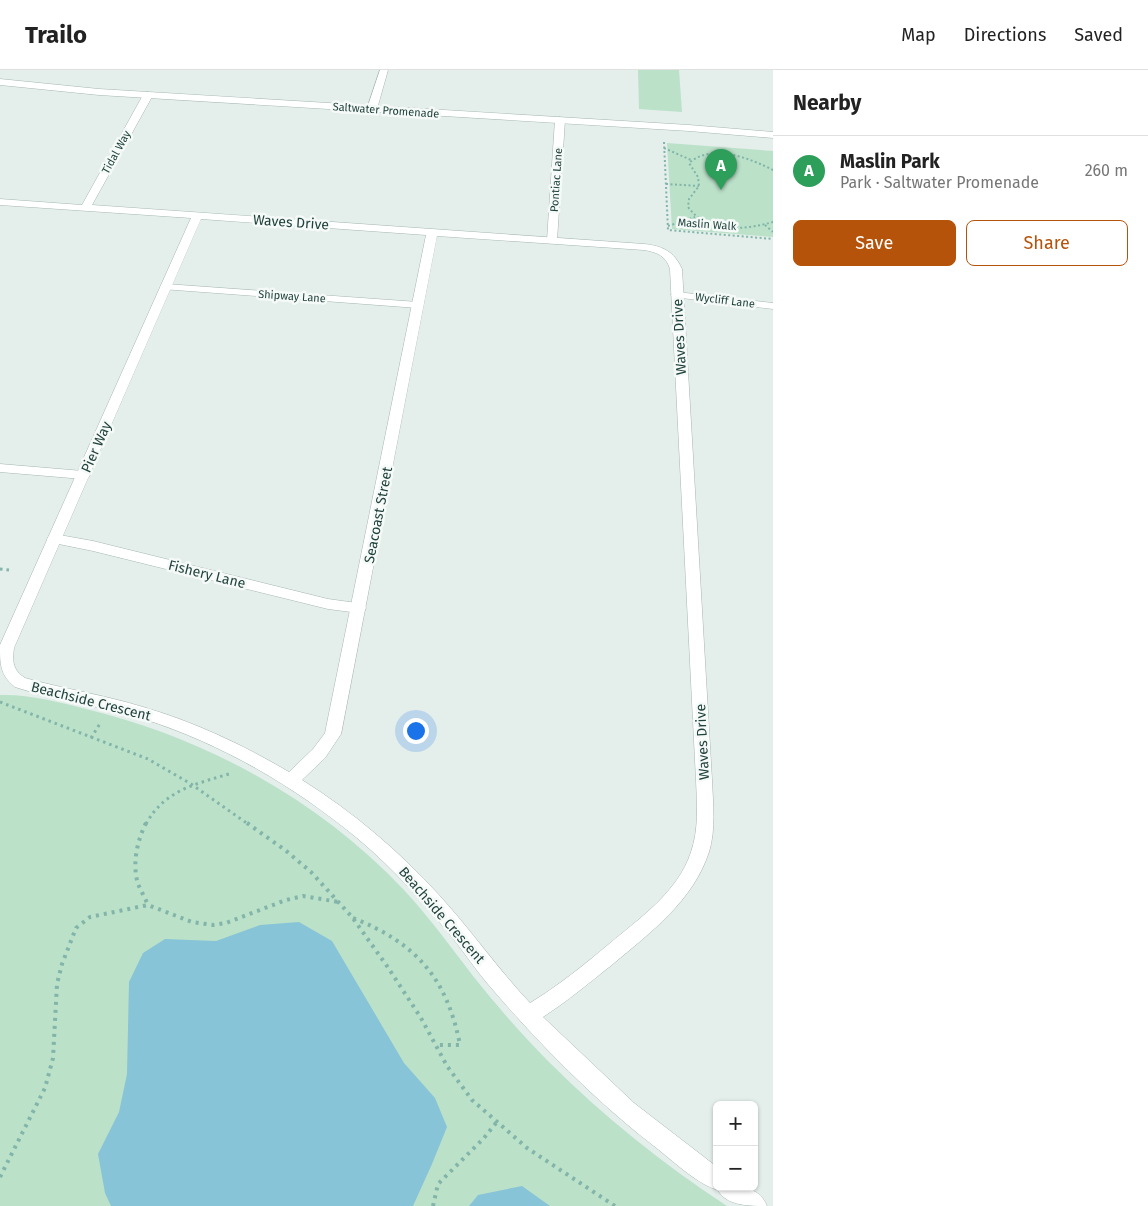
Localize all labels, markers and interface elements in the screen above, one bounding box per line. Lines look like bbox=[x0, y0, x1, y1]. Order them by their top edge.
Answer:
text: Trailo bbox=[25, 21, 87, 49]
text: Map bbox=[901, 24, 936, 46]
text: Directions bbox=[964, 24, 1046, 46]
text: Saved bbox=[1074, 24, 1123, 46]
text: Nearby bbox=[793, 90, 861, 116]
street label: Saltwater Promenade bbox=[332, 100, 440, 121]
street label: Tidal Way bbox=[99, 128, 134, 176]
street label: Pontiac Lane bbox=[548, 148, 565, 212]
pin: A bbox=[705, 149, 737, 190]
text: Maslin Park bbox=[840, 150, 940, 173]
text: A bbox=[804, 161, 814, 180]
text: 260 m bbox=[1085, 161, 1128, 180]
text: Park · Saltwater Promenade bbox=[840, 173, 1039, 192]
street label: Waves Drive bbox=[252, 211, 330, 234]
street label: Maslin Walk bbox=[677, 216, 737, 233]
button: Save bbox=[793, 220, 956, 266]
button: Share bbox=[966, 220, 1128, 266]
street label: Shipway Lane bbox=[258, 288, 326, 305]
street label: Wycliff Lane bbox=[694, 290, 756, 311]
street label: Waves Drive bbox=[669, 299, 690, 375]
street label: Pier Way bbox=[78, 419, 115, 475]
street label: Seacoast Street bbox=[361, 464, 396, 565]
street label: Fishery Lane bbox=[166, 557, 247, 592]
street label: Beachside Crescent bbox=[29, 678, 153, 725]
street label: Waves Drive bbox=[692, 704, 713, 780]
your location bbox=[403, 718, 429, 744]
street label: Beachside Crescent bbox=[395, 863, 489, 968]
map controls bbox=[713, 1101, 758, 1191]
button: + bbox=[713, 1101, 758, 1146]
button: − bbox=[713, 1146, 758, 1191]

